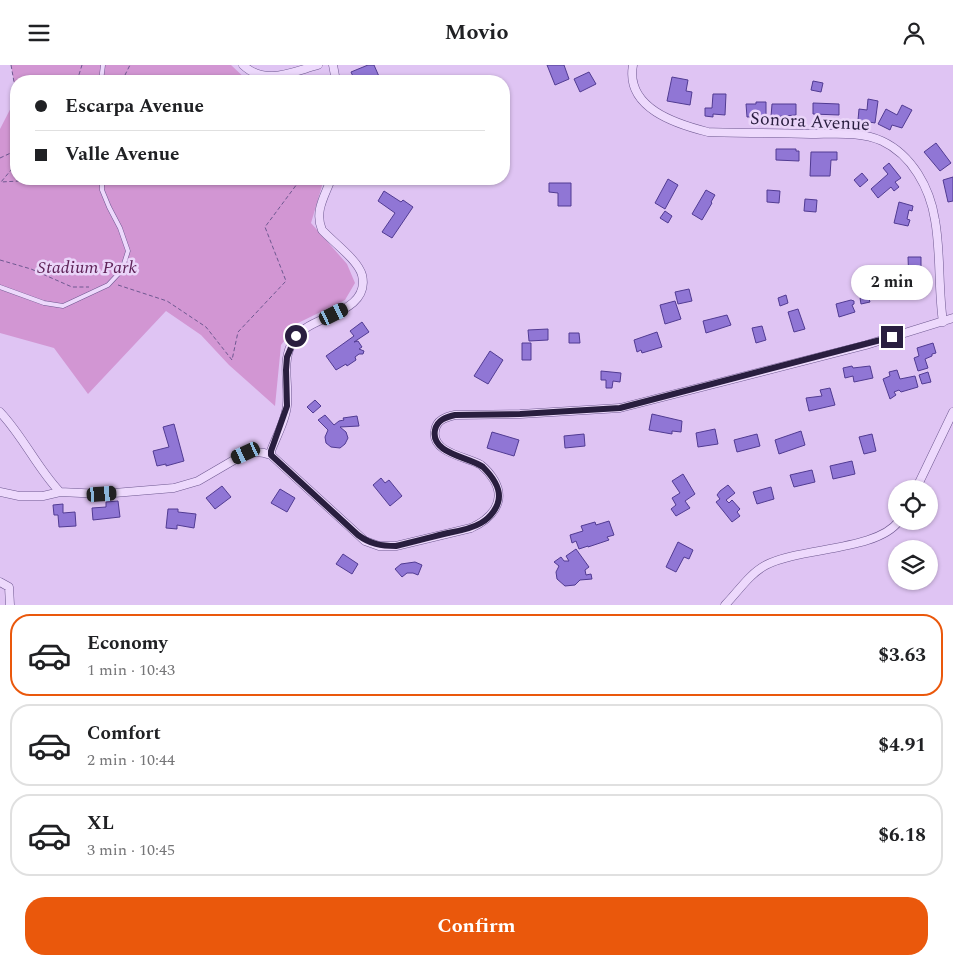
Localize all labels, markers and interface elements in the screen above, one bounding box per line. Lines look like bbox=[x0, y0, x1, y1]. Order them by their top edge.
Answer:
text: Movio bbox=[445, 16, 508, 49]
icon: menu bbox=[25, 19, 53, 47]
icon: person bbox=[900, 19, 928, 47]
text: Escarpa Avenue bbox=[65, 92, 204, 121]
street label: Sonora Avenue bbox=[749, 105, 871, 138]
text: Valle Avenue bbox=[65, 140, 179, 169]
park label: Stadium Park bbox=[37, 254, 137, 281]
callout: 2 min bbox=[851, 265, 933, 299]
text: 2 min bbox=[871, 270, 913, 294]
car bbox=[317, 301, 350, 327]
route start bbox=[285, 325, 307, 347]
route end bbox=[881, 326, 903, 348]
car bbox=[229, 440, 262, 466]
map controls bbox=[888, 480, 938, 590]
button: locate bbox=[888, 480, 938, 530]
car bbox=[86, 485, 117, 503]
button: layers bbox=[888, 540, 938, 590]
text: Economy bbox=[87, 629, 168, 658]
icon: car bbox=[27, 633, 72, 678]
text: $3.63 bbox=[878, 641, 926, 670]
text: 1 min · 10:43 bbox=[87, 658, 175, 682]
text: Comfort bbox=[87, 719, 161, 748]
icon: car bbox=[27, 723, 72, 768]
text: $4.91 bbox=[878, 731, 926, 760]
text: 2 min · 10:44 bbox=[87, 748, 175, 772]
text: XL bbox=[87, 809, 114, 838]
icon: car bbox=[27, 813, 72, 858]
text: $6.18 bbox=[878, 821, 926, 850]
text: 3 min · 10:45 bbox=[87, 838, 175, 862]
button: Confirm bbox=[25, 897, 928, 955]

